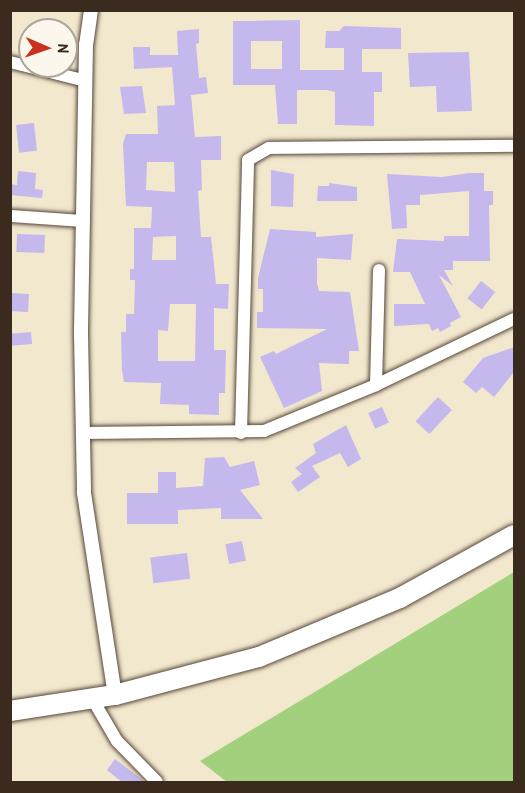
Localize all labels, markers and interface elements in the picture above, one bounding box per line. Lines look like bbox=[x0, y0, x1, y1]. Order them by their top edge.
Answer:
north arrow bbox=[18, 18, 78, 78]
text: N bbox=[53, 44, 75, 53]

